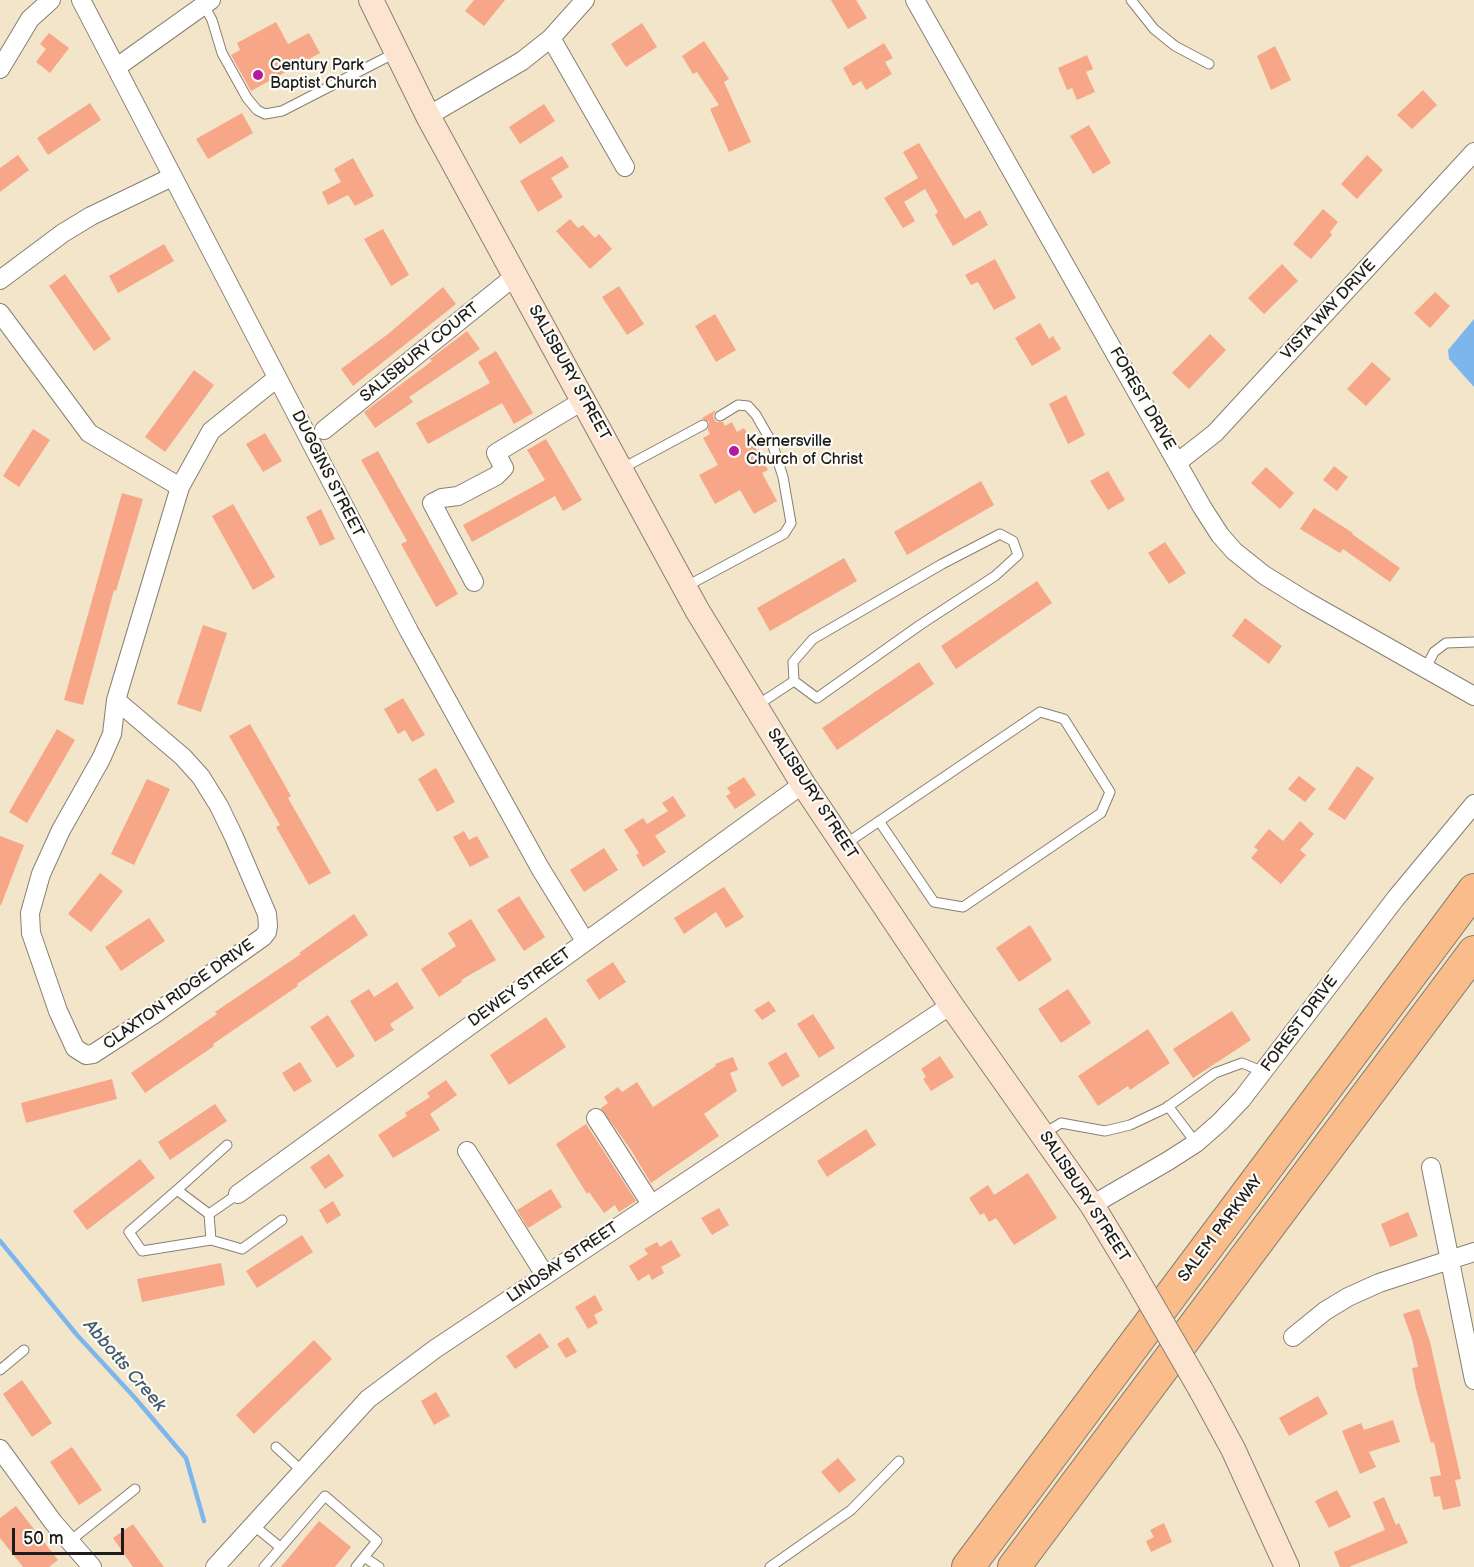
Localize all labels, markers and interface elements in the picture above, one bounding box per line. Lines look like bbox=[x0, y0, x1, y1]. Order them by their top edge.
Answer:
place label: Century Park Baptist Church bbox=[270, 56, 377, 94]
marker: Century Park Baptist Church bbox=[251, 68, 265, 82]
street label: VISTA WAY DRIVE bbox=[1278, 256, 1380, 364]
street label: SALISBURY COURT bbox=[357, 299, 483, 407]
street label: SALISBURY STREET bbox=[524, 302, 614, 444]
street label: FOREST DRIVE bbox=[1105, 344, 1179, 454]
street label: DUGGINS STREET bbox=[287, 408, 367, 540]
place label: Kernersville Church of Christ bbox=[746, 432, 863, 470]
marker: Kernersville Church of Christ bbox=[727, 444, 741, 458]
street label: SALISBURY STREET bbox=[763, 725, 861, 863]
street label: CLAXTON RIDGE DRIVE bbox=[100, 936, 258, 1054]
street label: DEWEY STREET bbox=[465, 944, 575, 1032]
street label: FOREST DRIVE bbox=[1258, 972, 1342, 1076]
street label: SALISBURY STREET bbox=[1035, 1128, 1133, 1266]
street label: SALEM PARKWAY bbox=[1175, 1172, 1267, 1286]
street label: LINDSAY STREET bbox=[504, 1219, 622, 1307]
water label: Abbotts Creek bbox=[78, 1316, 170, 1416]
scale bar bbox=[15, 1516, 128, 1554]
text: 50 m bbox=[23, 1528, 64, 1549]

